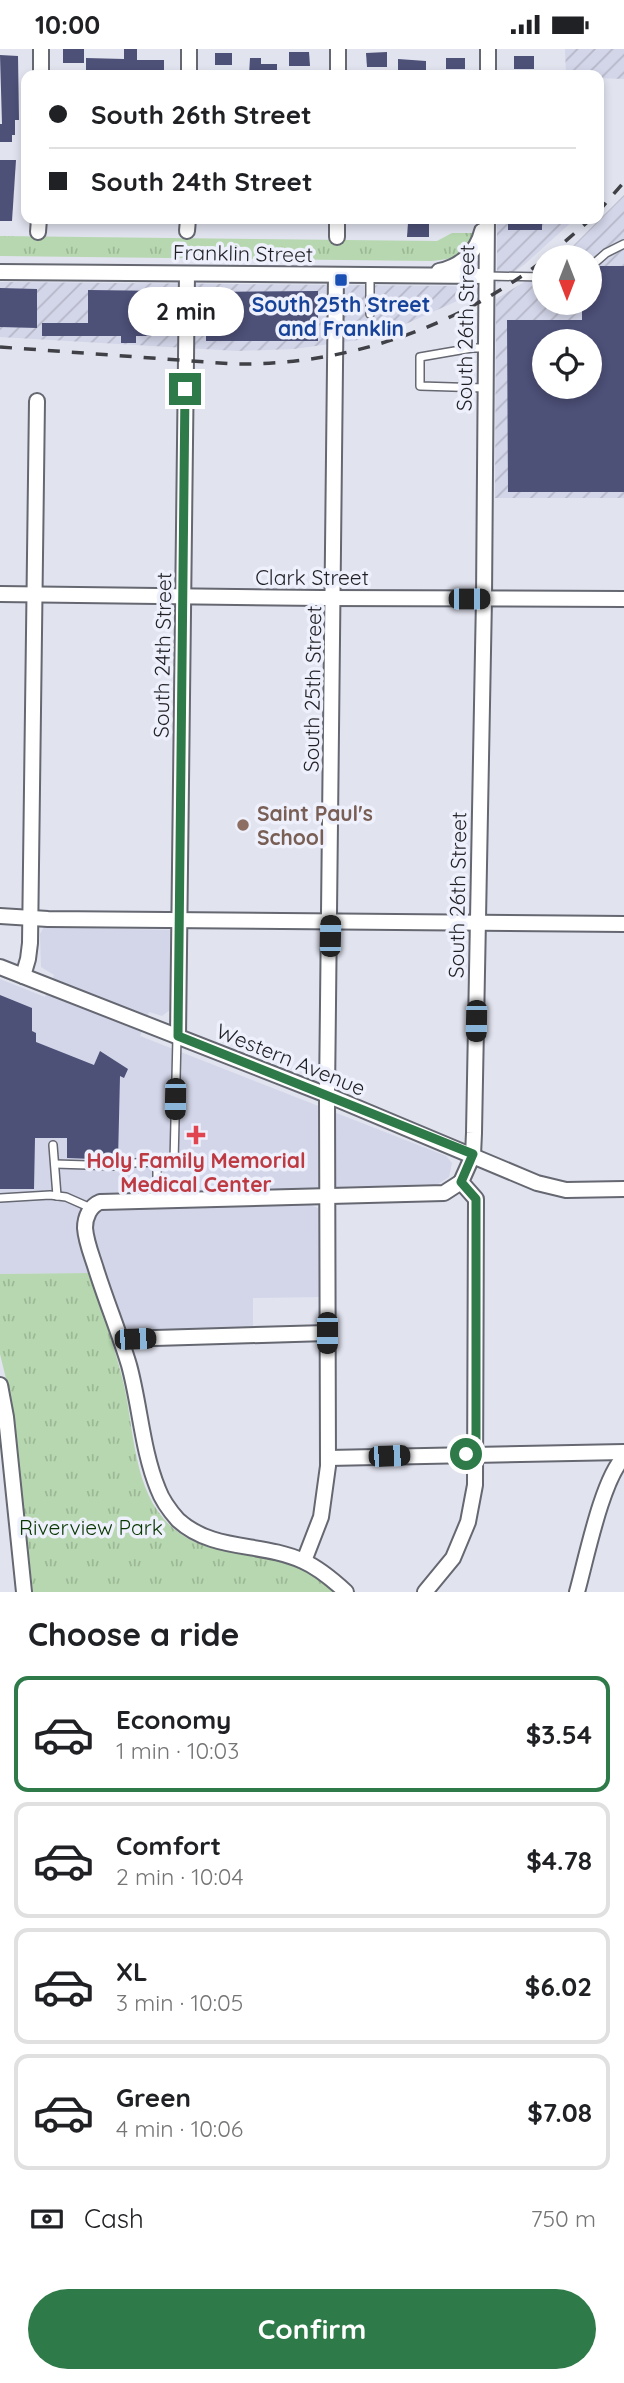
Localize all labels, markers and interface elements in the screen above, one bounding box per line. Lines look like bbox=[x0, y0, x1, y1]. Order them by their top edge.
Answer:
text: 10:00 bbox=[35, 8, 100, 41]
text: South 26th Street bbox=[91, 98, 312, 131]
text: South 24th Street bbox=[91, 165, 313, 198]
street label: Franklin Street bbox=[173, 239, 313, 267]
street label: South 26th Street bbox=[451, 245, 479, 411]
north arrow bbox=[532, 245, 602, 315]
map controls bbox=[532, 245, 602, 399]
marker: South 25th Street and Franklin bbox=[333, 272, 349, 288]
callout: 2 min bbox=[127, 287, 243, 337]
place label: South 25th Street and Franklin bbox=[252, 291, 430, 341]
text: 2 min bbox=[156, 297, 216, 326]
button: locate bbox=[532, 329, 602, 399]
route end bbox=[169, 373, 201, 405]
street label: Clark Street bbox=[255, 564, 369, 590]
street label: South 24th Street bbox=[148, 572, 176, 738]
car bbox=[449, 589, 491, 610]
street label: South 25th Street bbox=[298, 606, 326, 772]
place label: Saint Paul's School bbox=[257, 800, 373, 850]
street label: South 26th Street bbox=[443, 812, 471, 978]
marker: Saint Paul's School bbox=[235, 817, 251, 833]
car bbox=[320, 915, 341, 957]
car bbox=[466, 1000, 487, 1042]
street label: Western Avenue bbox=[213, 1017, 369, 1101]
car bbox=[165, 1078, 186, 1120]
marker: Holy Family Memorial Medical Center bbox=[186, 1125, 206, 1145]
place label: Holy Family Memorial Medical Center bbox=[86, 1147, 306, 1197]
car bbox=[317, 1312, 338, 1354]
car bbox=[114, 1328, 157, 1350]
route start bbox=[450, 1438, 482, 1470]
car bbox=[368, 1445, 411, 1467]
park label: Riverview Park bbox=[19, 1514, 163, 1540]
text: Choose a ride bbox=[28, 1614, 240, 1654]
icon: car bbox=[32, 1703, 95, 1766]
text: Economy bbox=[116, 1703, 231, 1736]
text: $3.54 bbox=[526, 1718, 592, 1751]
text: 1 min · 10:03 bbox=[116, 1736, 239, 1765]
icon: car bbox=[32, 1829, 95, 1892]
text: Comfort bbox=[116, 1829, 221, 1862]
text: $4.78 bbox=[526, 1844, 592, 1877]
text: 2 min · 10:04 bbox=[116, 1862, 244, 1891]
icon: car bbox=[32, 1955, 95, 2018]
text: XL bbox=[116, 1955, 148, 1988]
text: $6.02 bbox=[525, 1970, 592, 2003]
text: 3 min · 10:05 bbox=[116, 1988, 243, 2017]
icon: car bbox=[32, 2081, 95, 2144]
text: Green bbox=[116, 2081, 191, 2114]
text: $7.08 bbox=[527, 2096, 592, 2129]
text: 4 min · 10:06 bbox=[116, 2114, 243, 2143]
icon: cash bbox=[28, 2200, 66, 2238]
text: Cash bbox=[84, 2202, 144, 2235]
text: 750 m bbox=[531, 2204, 596, 2233]
button: Confirm bbox=[28, 2289, 596, 2369]

